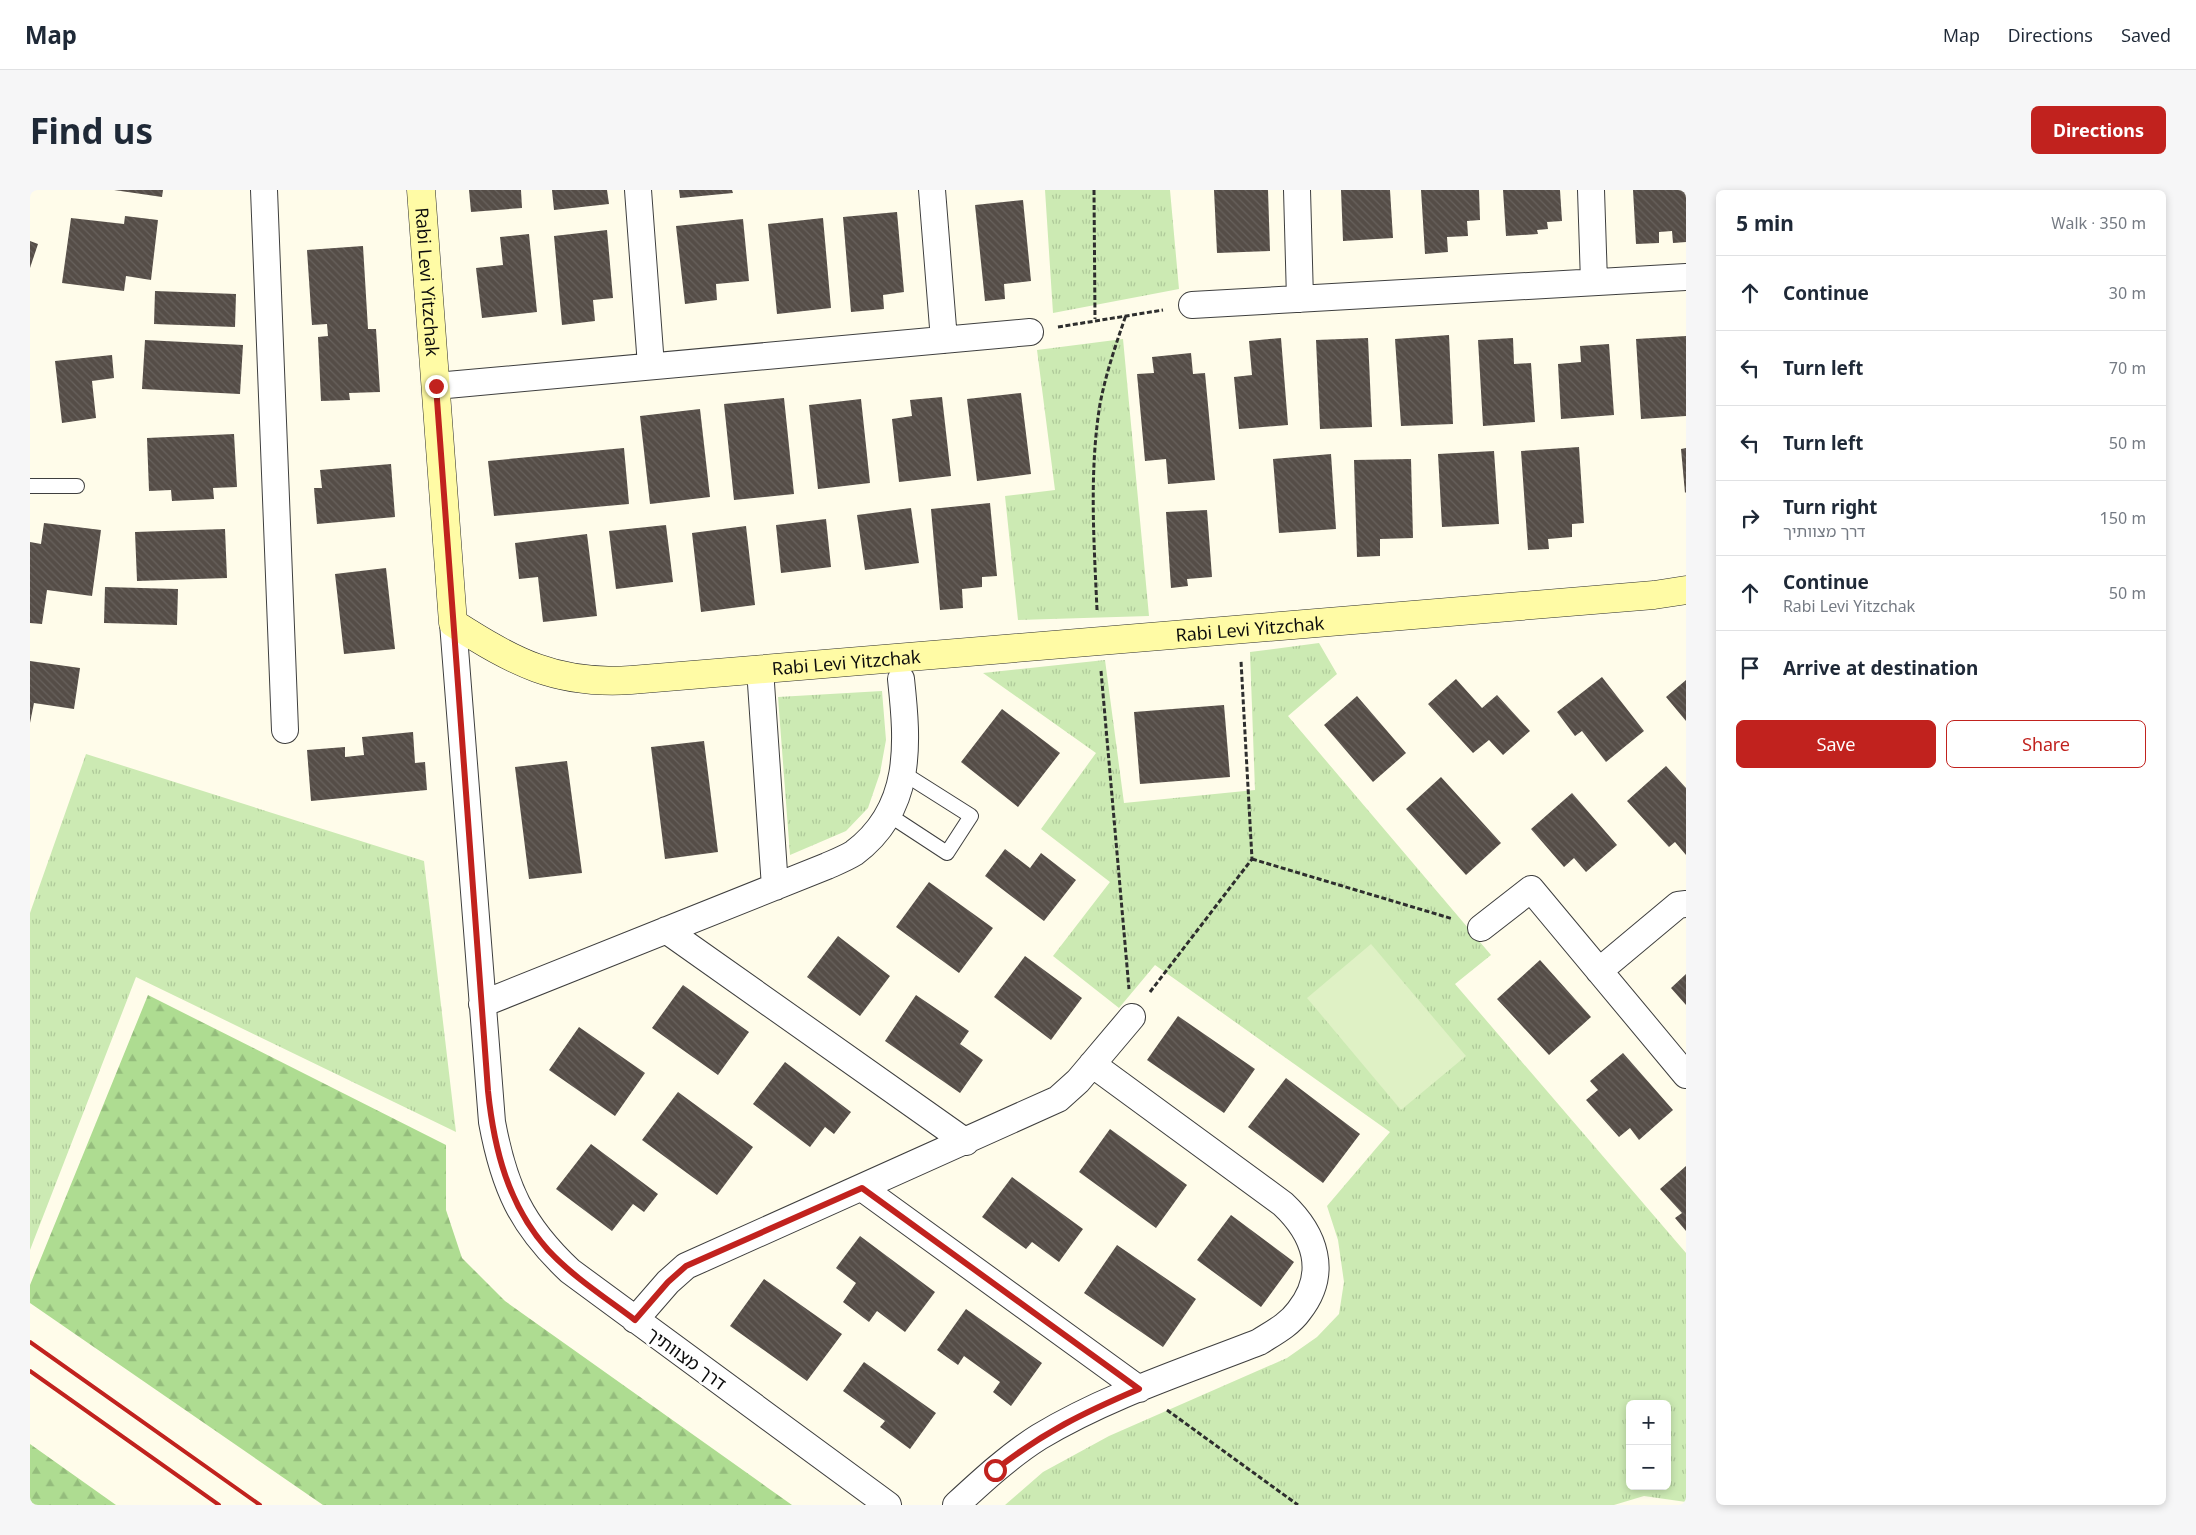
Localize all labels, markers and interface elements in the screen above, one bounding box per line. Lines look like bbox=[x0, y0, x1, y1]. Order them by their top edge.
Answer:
text: Map bbox=[25, 18, 77, 51]
text: Map bbox=[1943, 23, 1980, 47]
text: Directions bbox=[2008, 23, 2093, 47]
text: Saved bbox=[2121, 23, 2171, 47]
button: Directions bbox=[2031, 106, 2166, 154]
text: Find us bbox=[30, 107, 153, 154]
street label: Rabi Levi Yitzchak bbox=[410, 207, 445, 357]
text: 5 min bbox=[1736, 209, 1794, 237]
text: Walk · 350 m bbox=[2051, 212, 2146, 234]
icon: ahead bbox=[1736, 279, 1764, 307]
text: Continue bbox=[1783, 280, 1869, 306]
text: 30 m bbox=[2109, 282, 2146, 304]
icon: left bbox=[1736, 354, 1764, 382]
text: Turn left bbox=[1783, 355, 1863, 381]
text: 70 m bbox=[2109, 357, 2146, 379]
route end bbox=[425, 375, 448, 398]
icon: left bbox=[1736, 429, 1764, 457]
text: Turn left bbox=[1783, 430, 1863, 456]
text: 50 m bbox=[2109, 432, 2146, 454]
text: Turn right bbox=[1783, 494, 1877, 520]
icon: right bbox=[1736, 504, 1764, 532]
text: 150 m bbox=[2100, 507, 2146, 529]
text: דרך מצוותיך bbox=[1783, 520, 1866, 542]
text: Continue bbox=[1783, 569, 1869, 595]
icon: ahead bbox=[1736, 579, 1764, 607]
text: 50 m bbox=[2109, 582, 2146, 604]
text: Rabi Levi Yitzchak bbox=[1783, 595, 1915, 617]
street label: Rabi Levi Yitzchak bbox=[1175, 610, 1325, 647]
street label: Rabi Levi Yitzchak bbox=[771, 644, 922, 680]
icon: arrive bbox=[1736, 654, 1764, 682]
text: Arrive at destination bbox=[1783, 655, 1978, 681]
button: Save bbox=[1736, 720, 1936, 768]
button: Share bbox=[1946, 720, 2146, 768]
street label: דרך מצוותיך bbox=[642, 1321, 732, 1395]
map controls bbox=[1626, 1400, 1671, 1490]
button: + bbox=[1626, 1400, 1671, 1445]
button: − bbox=[1626, 1445, 1671, 1490]
route start bbox=[984, 1459, 1007, 1482]

